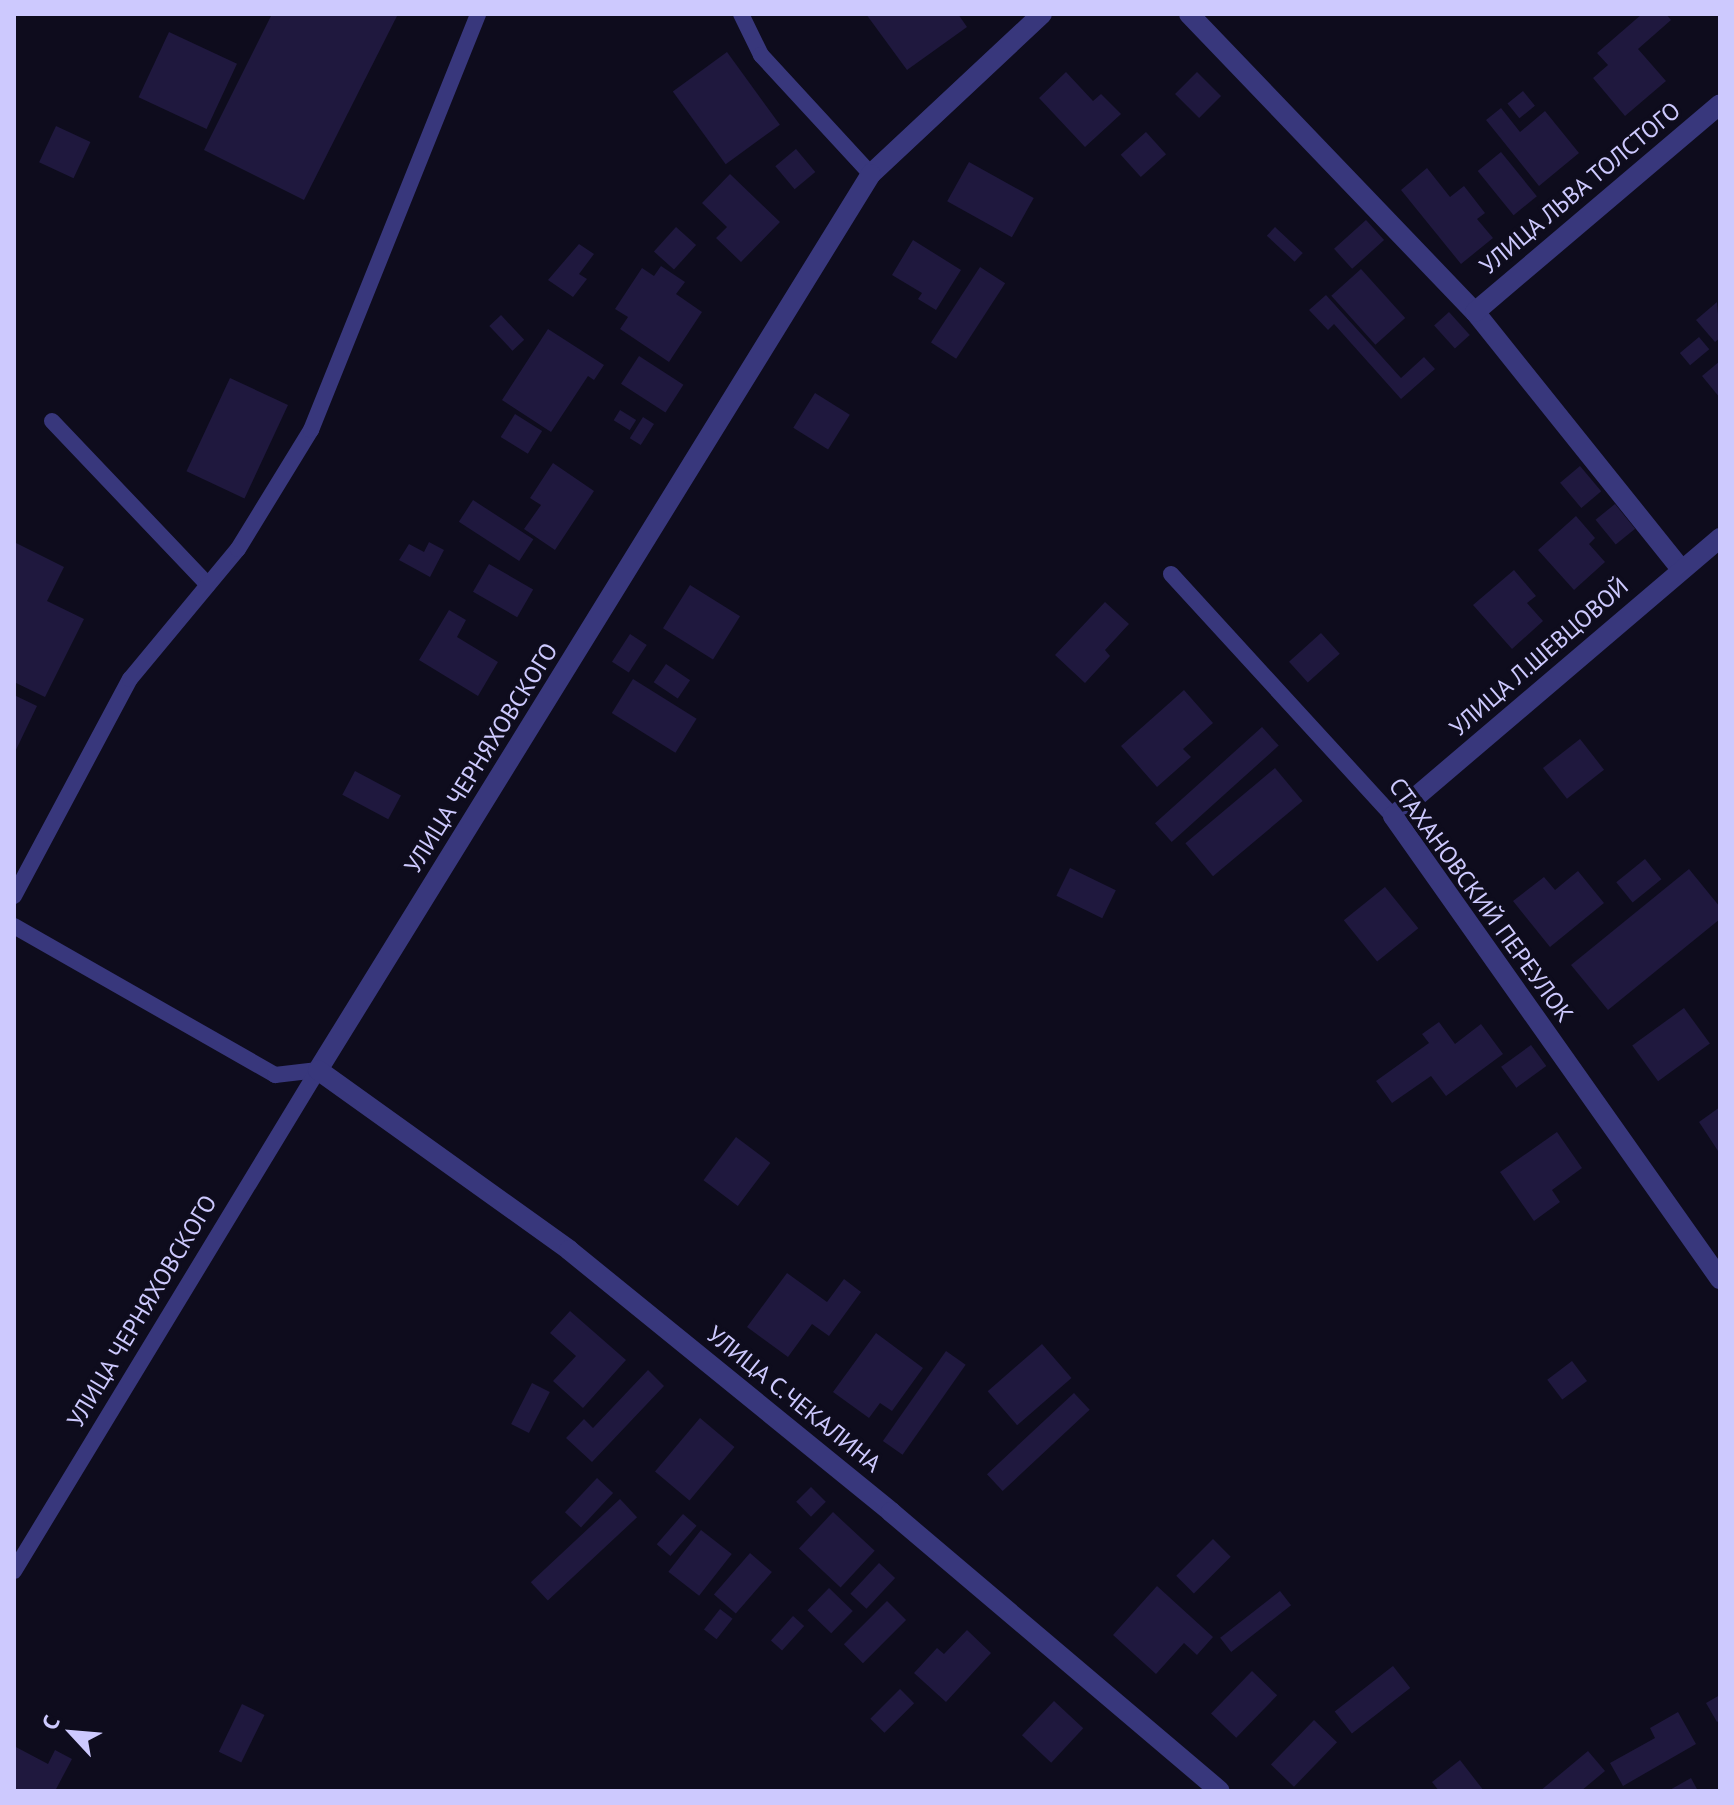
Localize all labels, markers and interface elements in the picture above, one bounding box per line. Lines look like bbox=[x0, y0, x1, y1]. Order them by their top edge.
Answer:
street label: УЛИЦА ЛЬВА ТОЛСТОГО bbox=[1473, 95, 1687, 281]
street label: УЛИЦА Л.ШЕВЦОВОЙ bbox=[1444, 571, 1634, 743]
street label: УЛИЦА ЧЕРНЯХОВСКОГО bbox=[398, 637, 564, 879]
street label: СТАХАНОВСКИЙ ПЕРЕУЛОК bbox=[1383, 772, 1579, 1028]
street label: УЛИЦА ЧЕРНЯХОВСКОГО bbox=[61, 1189, 223, 1433]
street label: УЛИЦА С.ЧЕКАЛИНА bbox=[701, 1320, 887, 1478]
north arrow bbox=[32, 1693, 112, 1773]
text: С bbox=[35, 1711, 66, 1734]

